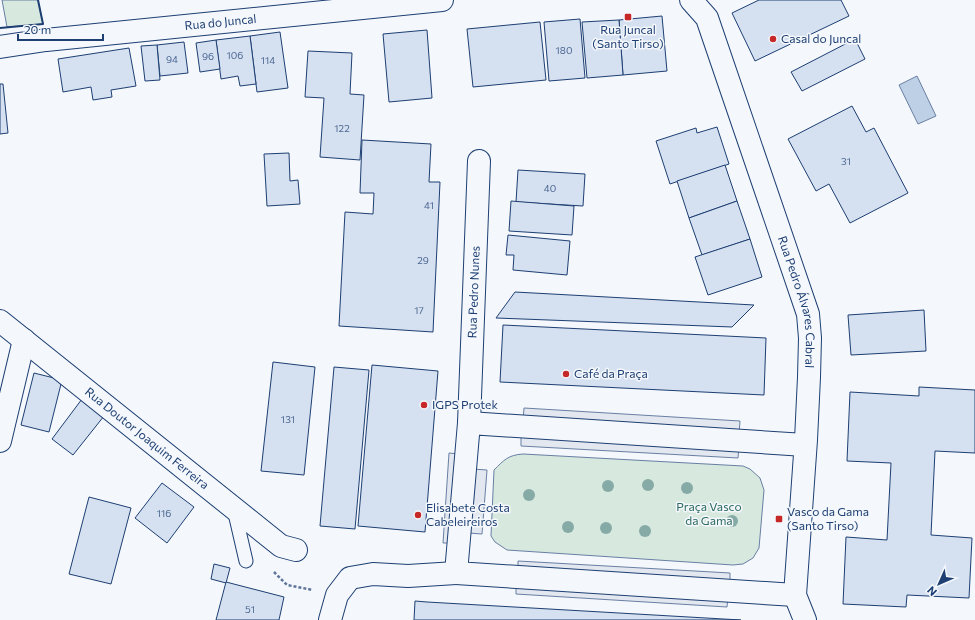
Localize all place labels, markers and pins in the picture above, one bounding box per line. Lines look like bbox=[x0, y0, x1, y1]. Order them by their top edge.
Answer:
marker: Rua Juncal (Santo Tirso) bbox=[623, 12, 633, 22]
place label: Rua Juncal (Santo Tirso) bbox=[592, 22, 664, 50]
place label: Casal do Juncal bbox=[781, 31, 861, 46]
marker: Casal do Juncal bbox=[768, 34, 778, 44]
place label: Café da Praça bbox=[574, 366, 648, 380]
marker: Café da Praça bbox=[561, 369, 571, 379]
place label: IGPS Protek bbox=[432, 397, 498, 411]
marker: IGPS Protek bbox=[419, 400, 429, 410]
place label: Elisabete Costa Cabeleireiros bbox=[426, 500, 510, 528]
place label: Vasco da Gama (Santo Tirso) bbox=[787, 504, 869, 532]
marker: Elisabete Costa Cabeleireiros bbox=[413, 510, 423, 520]
marker: Vasco da Gama (Santo Tirso) bbox=[774, 514, 784, 524]

